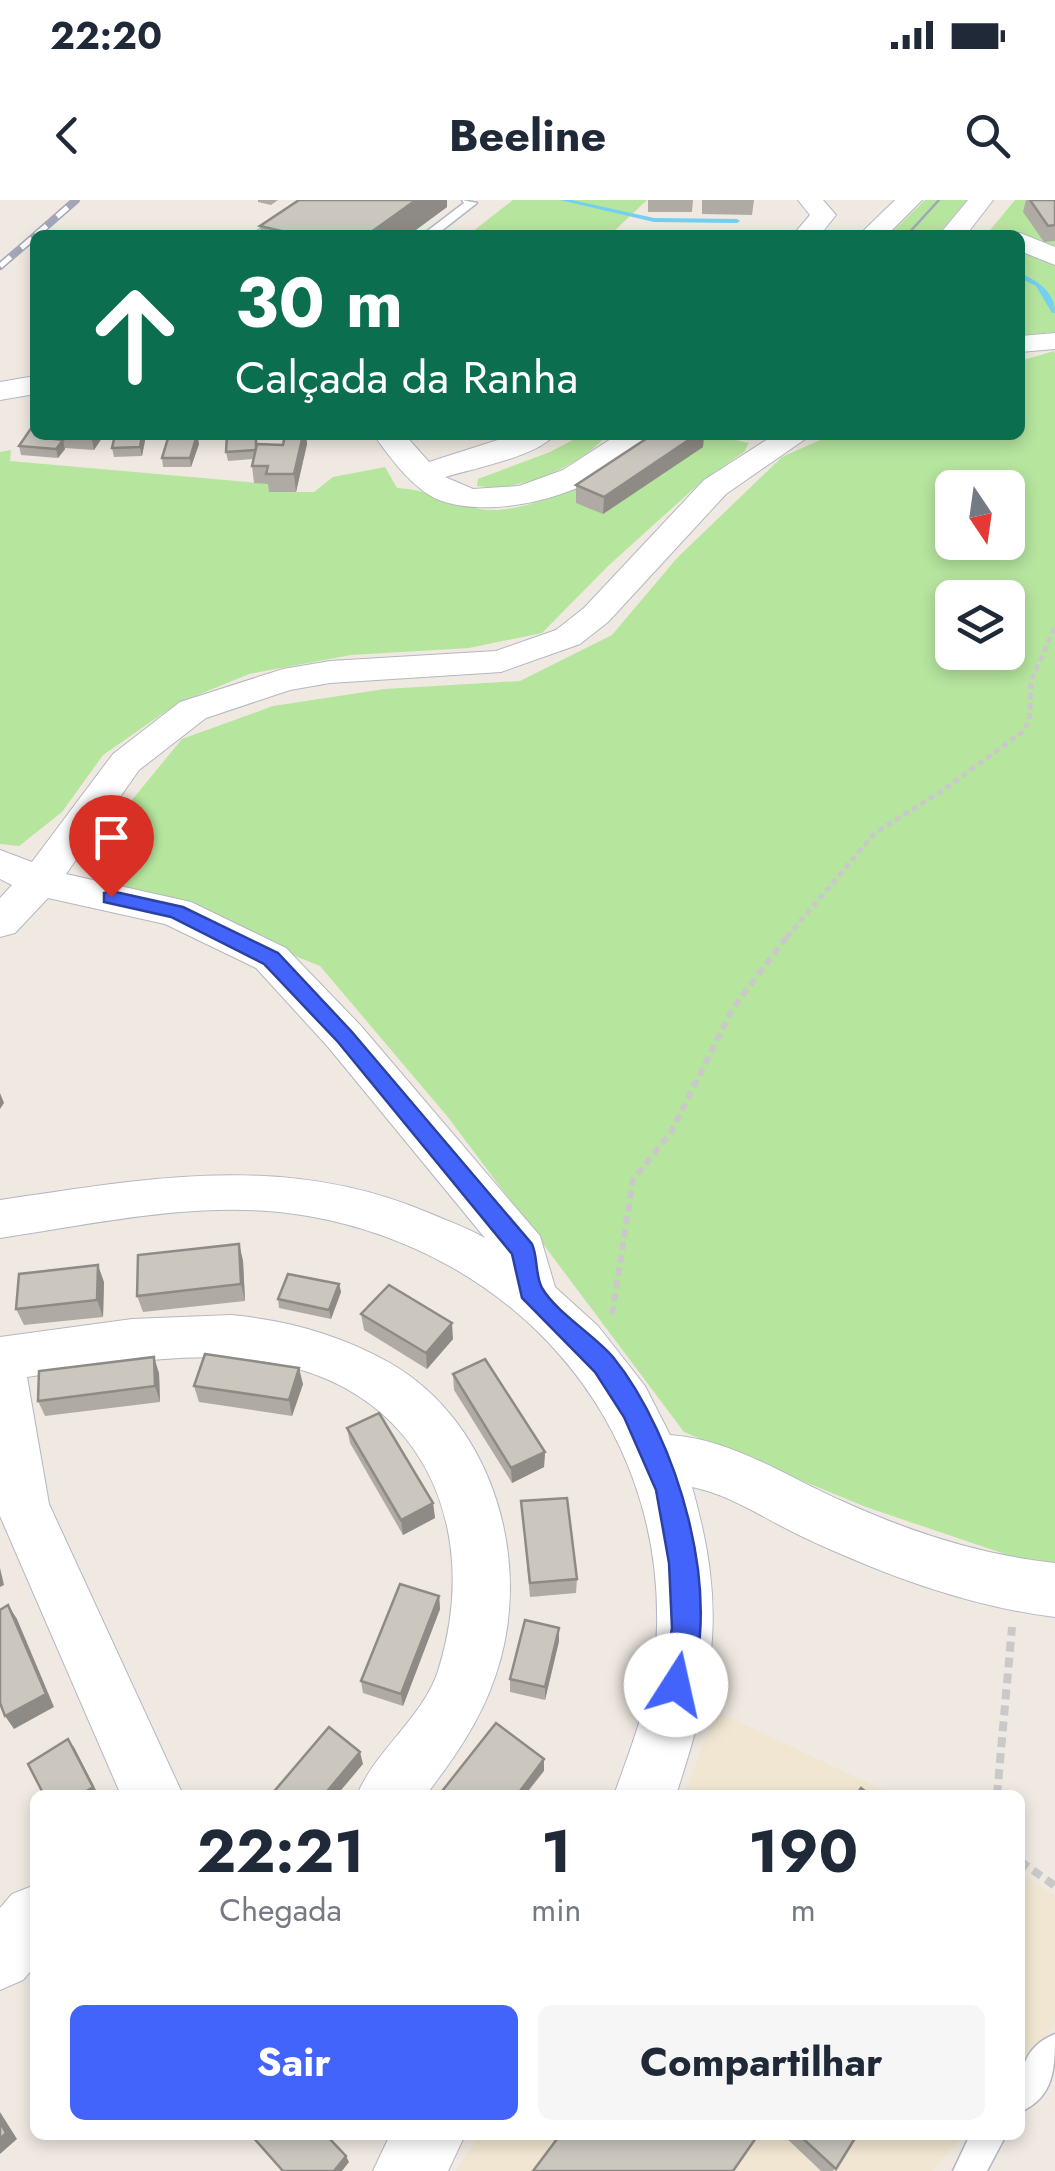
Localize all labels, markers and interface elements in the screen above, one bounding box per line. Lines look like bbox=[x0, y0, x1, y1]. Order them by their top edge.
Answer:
text: 22:20 bbox=[50, 8, 162, 63]
text: Beeline bbox=[449, 103, 606, 168]
icon: back bbox=[40, 108, 95, 163]
icon: search bbox=[960, 108, 1015, 163]
text: 30 m bbox=[235, 252, 403, 353]
icon: ahead bbox=[70, 270, 200, 400]
text: Calçada da Ranha bbox=[235, 345, 578, 410]
north arrow bbox=[935, 470, 1025, 560]
map controls bbox=[935, 470, 1025, 670]
button: layers bbox=[935, 580, 1025, 670]
pin bbox=[69, 795, 154, 898]
icon: arrive bbox=[84, 810, 139, 865]
position arrow bbox=[624, 1633, 728, 1737]
text: 22:21 bbox=[197, 1808, 365, 1895]
text: 1 bbox=[541, 1808, 572, 1895]
text: 190 bbox=[748, 1808, 858, 1895]
text: Chegada bbox=[219, 1887, 342, 1933]
text: min bbox=[531, 1887, 581, 1933]
text: m bbox=[791, 1887, 816, 1933]
button: Sair bbox=[70, 2005, 518, 2120]
button: Compartilhar bbox=[538, 2005, 985, 2120]

